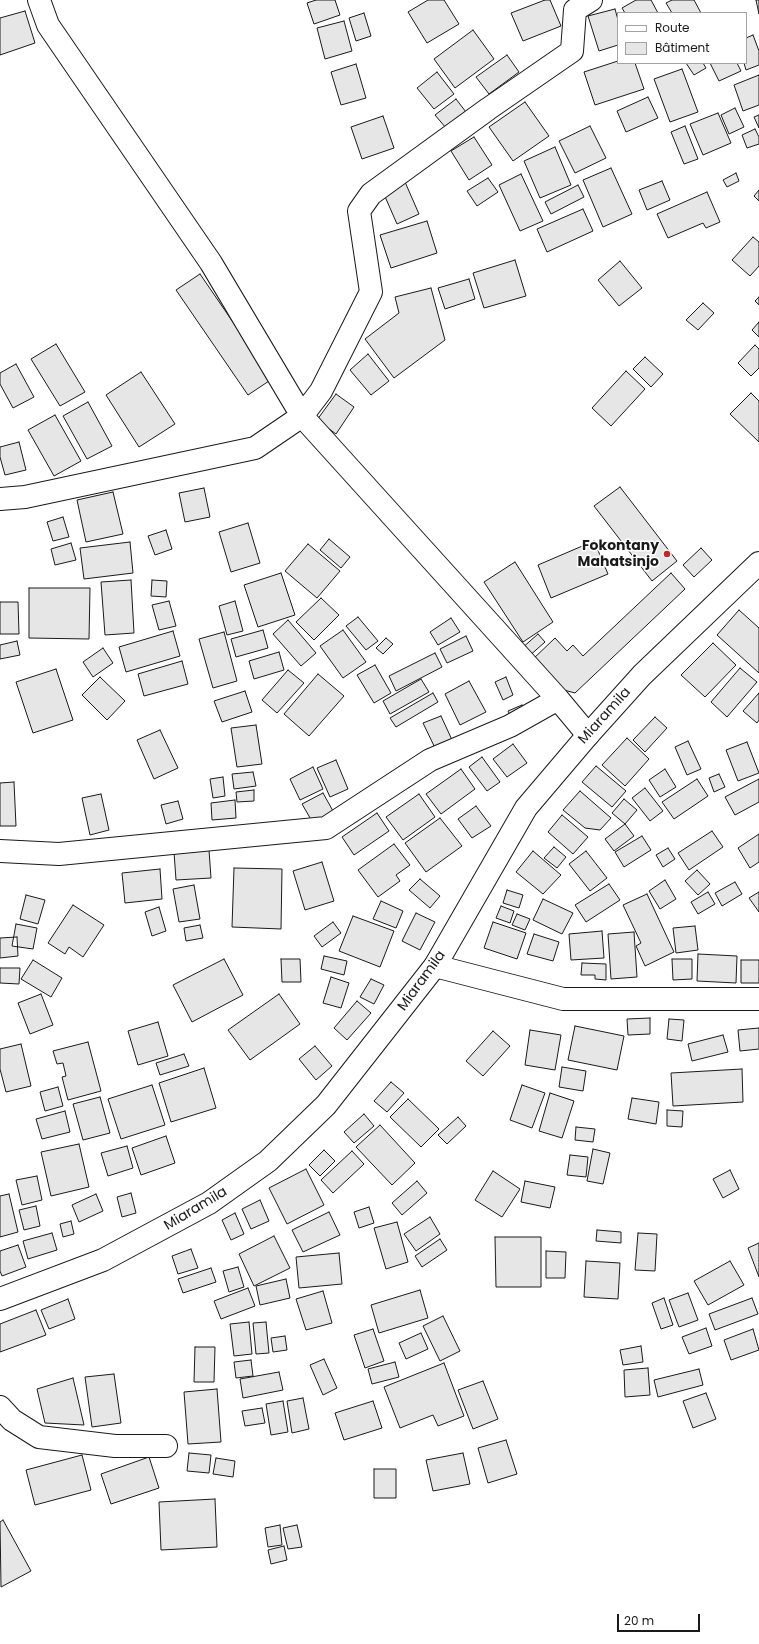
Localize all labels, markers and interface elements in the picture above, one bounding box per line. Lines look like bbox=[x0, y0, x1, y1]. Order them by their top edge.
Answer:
legend bbox=[617, 12, 747, 64]
text: Route bbox=[655, 19, 689, 36]
text: Bâtiment bbox=[655, 39, 710, 56]
place label: Fokontany Mahatsinjo bbox=[578, 538, 659, 570]
marker: Fokontany Mahatsinjo bbox=[662, 549, 672, 559]
street label: Miaramila bbox=[575, 684, 635, 748]
street label: Miaramila bbox=[395, 948, 449, 1014]
street label: Miaramila bbox=[161, 1184, 231, 1234]
scale bar bbox=[619, 1606, 702, 1632]
text: 20 m bbox=[624, 1612, 654, 1629]

